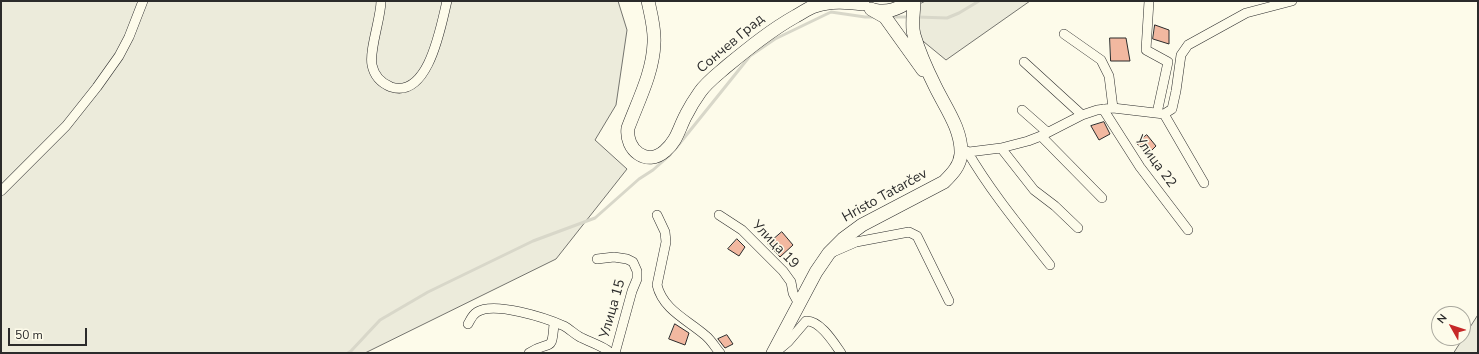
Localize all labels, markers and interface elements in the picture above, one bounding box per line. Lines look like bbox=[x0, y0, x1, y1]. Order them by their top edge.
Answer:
street label: Сончев Град bbox=[694, 11, 768, 77]
street label: Улица 22 bbox=[1130, 133, 1180, 191]
street label: Hristo Tatarčev bbox=[840, 166, 930, 226]
street label: Улица 19 bbox=[748, 217, 802, 273]
street label: Улица 15 bbox=[597, 278, 629, 340]
north arrow bbox=[1431, 306, 1471, 346]
text: N bbox=[1434, 311, 1450, 327]
scale bar bbox=[10, 320, 89, 346]
text: 50 m bbox=[15, 327, 43, 343]

